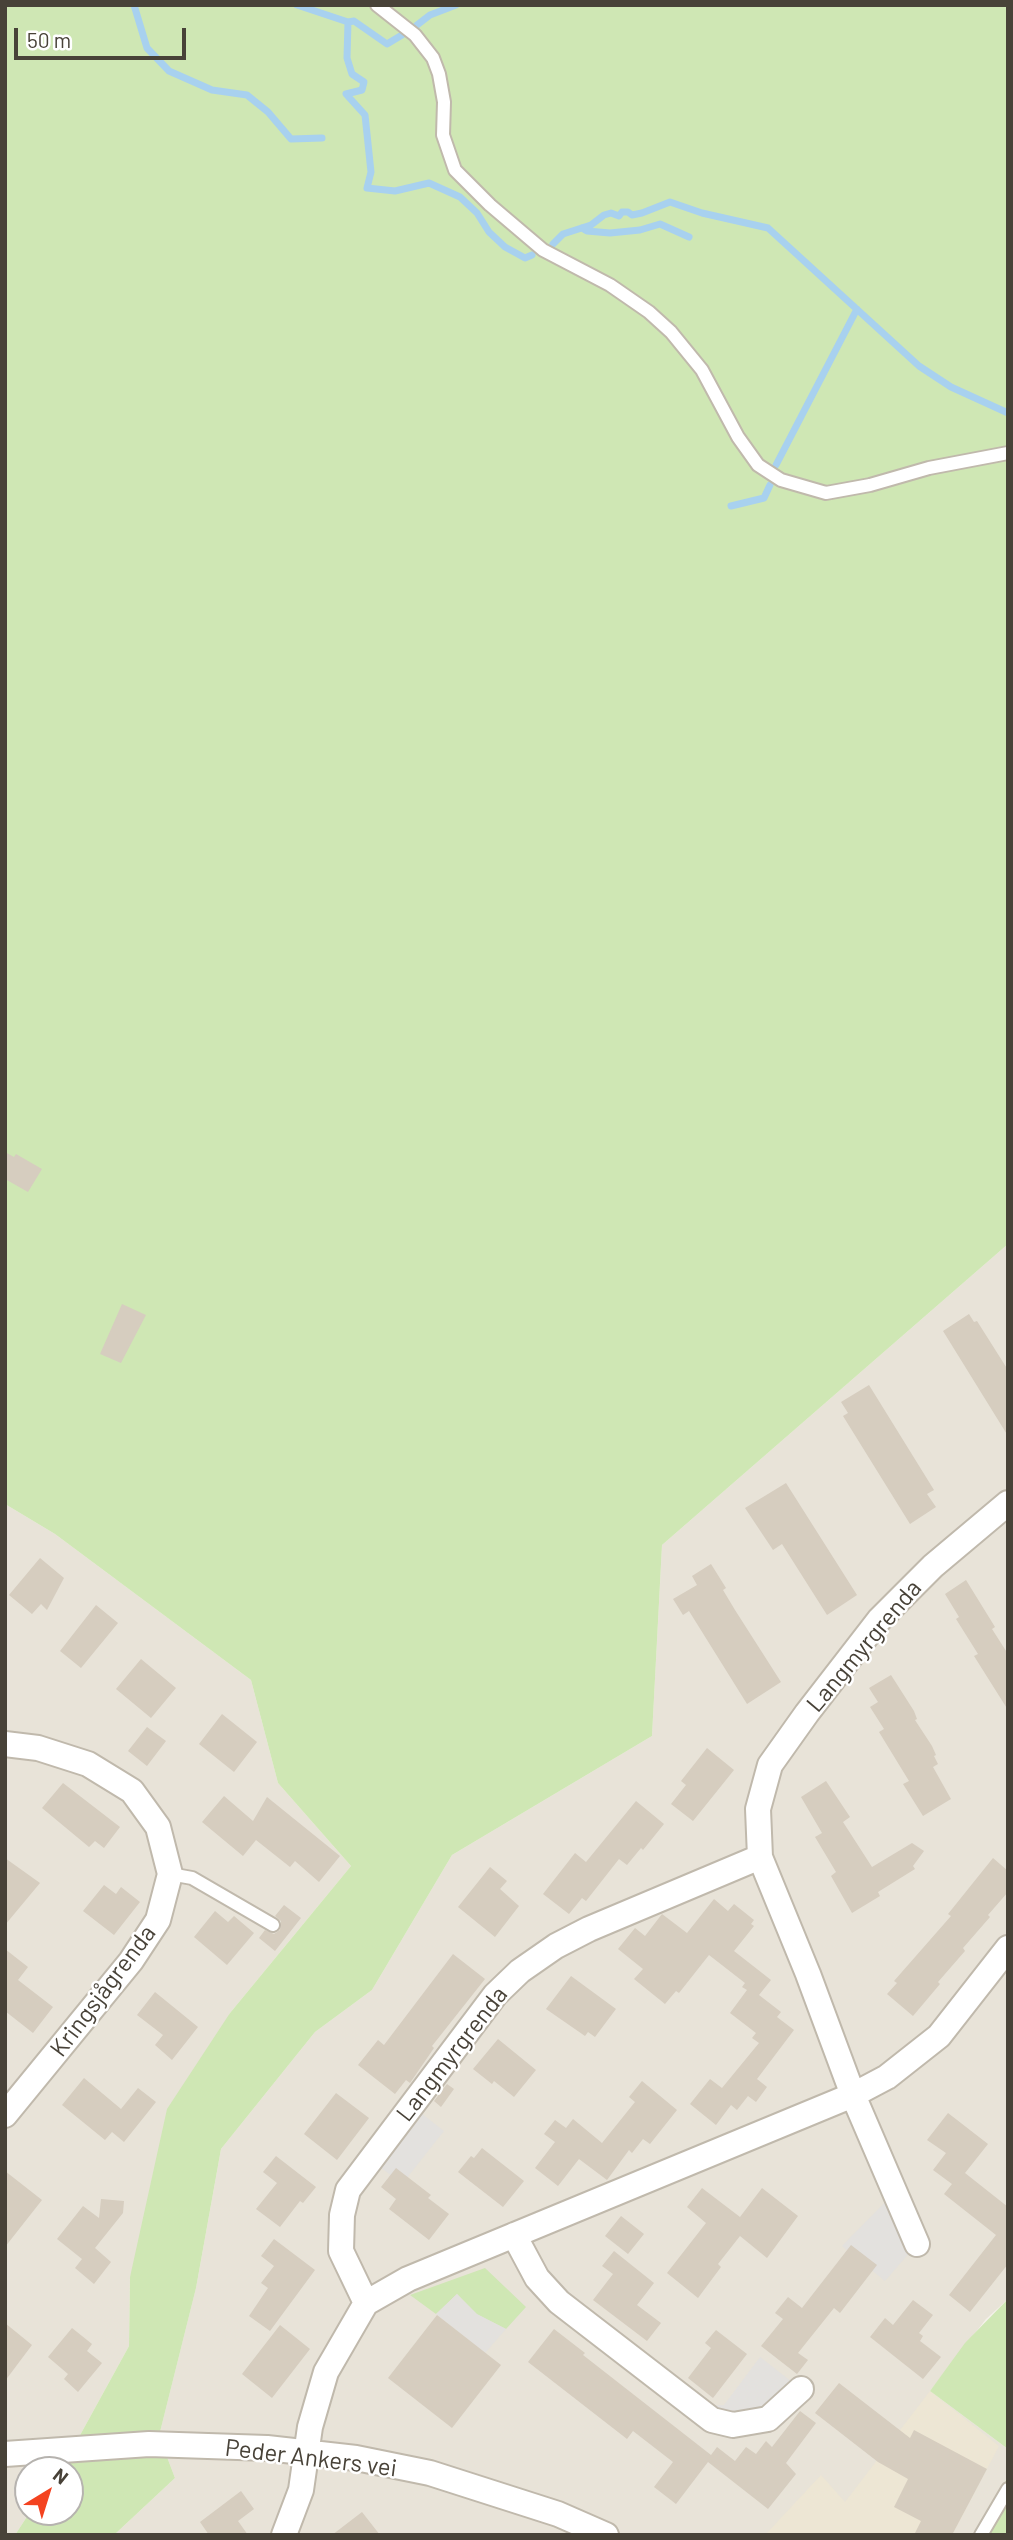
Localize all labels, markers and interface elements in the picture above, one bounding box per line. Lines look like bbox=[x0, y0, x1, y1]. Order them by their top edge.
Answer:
scale bar bbox=[18, 14, 189, 58]
text: 50 m bbox=[27, 27, 71, 52]
street label: Langmyrgrenda bbox=[801, 1574, 927, 1718]
street label: Kringsjågrenda bbox=[44, 1920, 162, 2062]
street label: Langmyrgrenda bbox=[390, 1981, 514, 2127]
street label: Peder Ankers vei bbox=[224, 2433, 398, 2483]
north arrow bbox=[14, 2456, 84, 2526]
text: N bbox=[49, 2463, 73, 2489]

